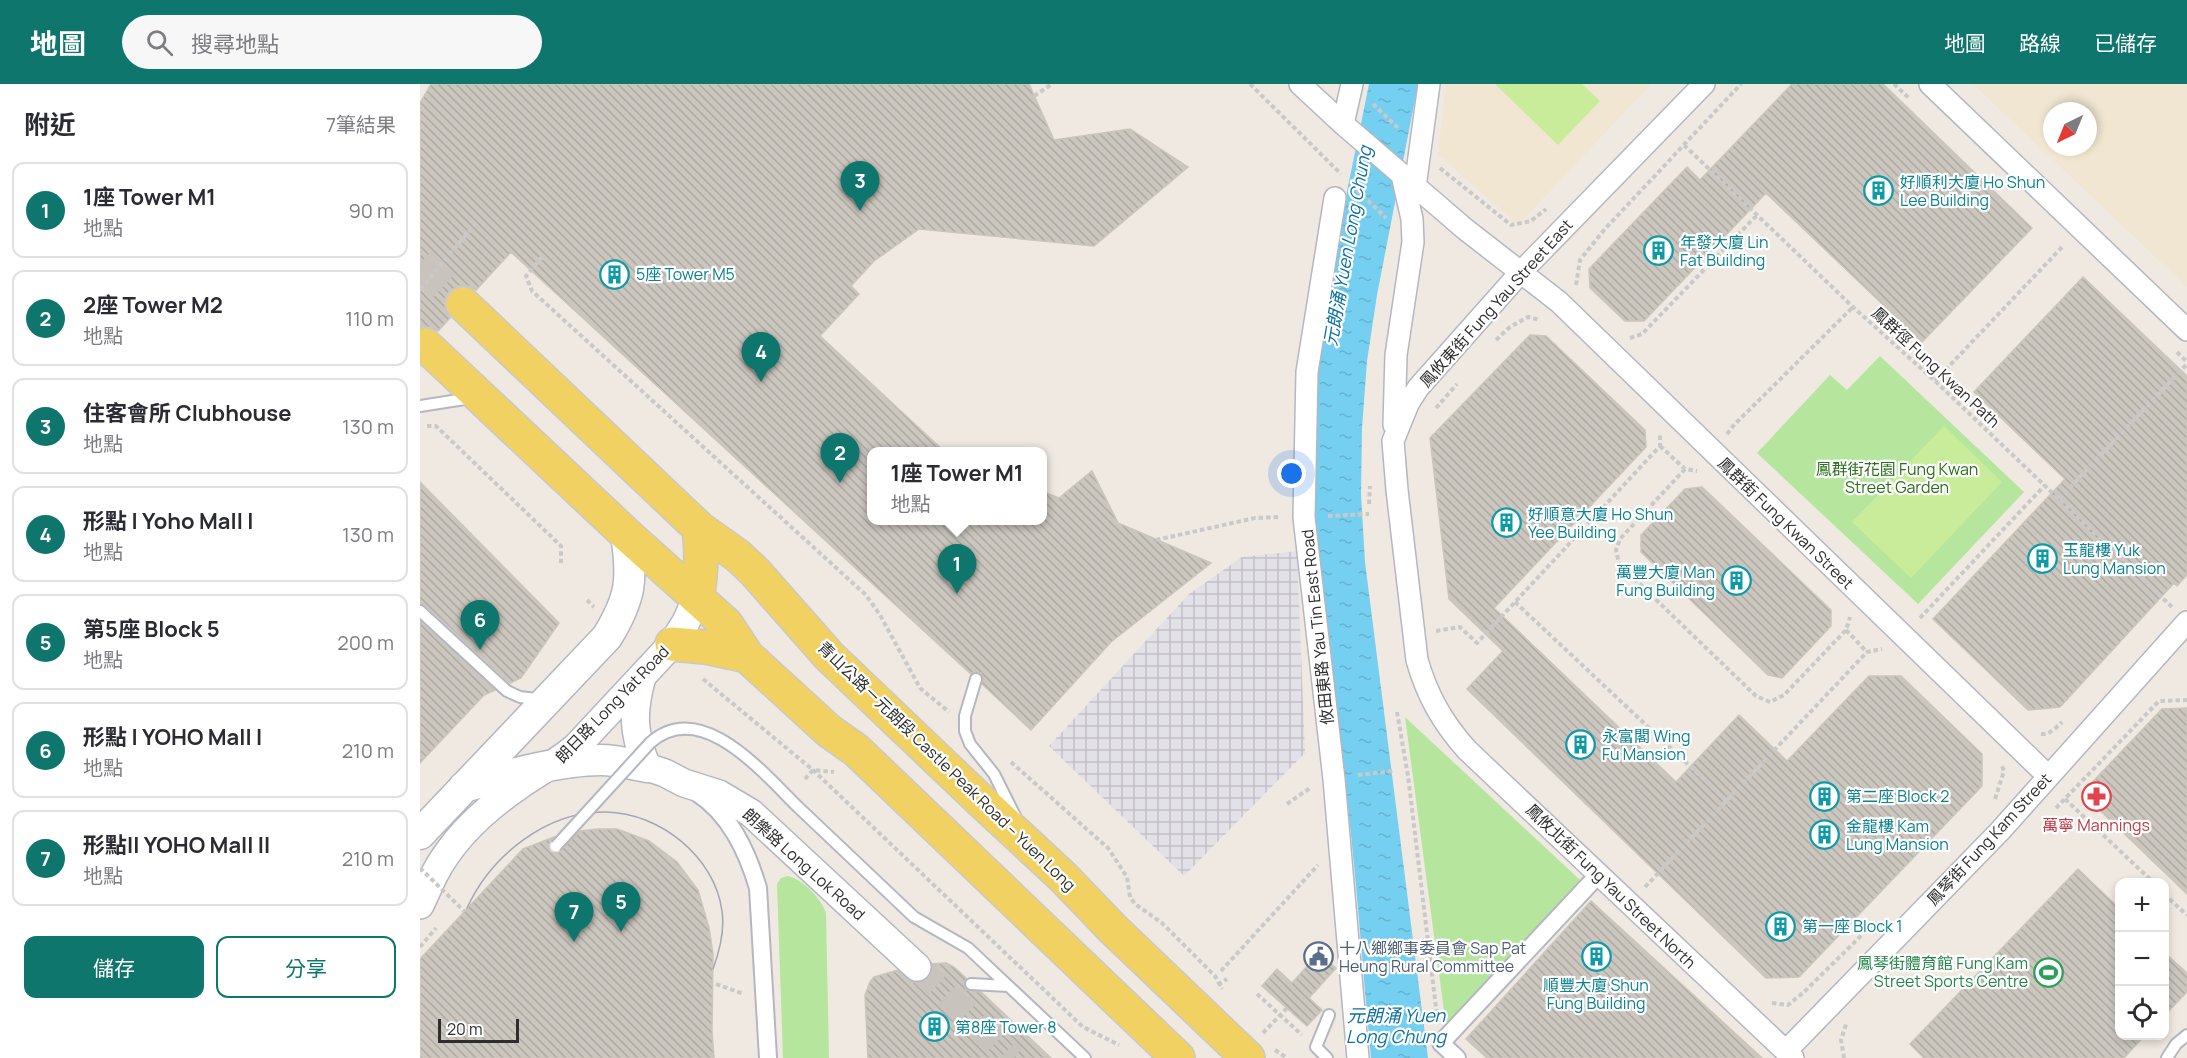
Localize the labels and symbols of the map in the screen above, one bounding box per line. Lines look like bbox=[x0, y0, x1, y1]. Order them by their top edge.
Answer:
north arrow bbox=[2043, 102, 2097, 156]
water label: 元朗涌 Yuen Long Chung bbox=[1318, 143, 1377, 348]
pin: 3 bbox=[840, 162, 880, 211]
place label: 好順利大廈 Ho Shun Lee Building bbox=[1900, 171, 2045, 211]
building icon: 好順利大廈 Ho Shun Lee Building bbox=[1863, 175, 1895, 207]
street label: 鳳攸東街 Fung Yau Street East bbox=[1415, 214, 1577, 392]
place label: 年發大廈 Lin Fat Building bbox=[1680, 231, 1769, 271]
building icon: 年發大廈 Lin Fat Building bbox=[1643, 235, 1675, 267]
building icon: 5座 Tower M5 bbox=[599, 258, 631, 290]
place label: 5座 Tower M5 bbox=[636, 263, 735, 285]
street label: 鳳群徑 Fung Kwan Path bbox=[1867, 302, 2005, 432]
pin: 4 bbox=[742, 332, 780, 382]
pin: 2 bbox=[820, 434, 860, 483]
street label: 鳳群街 Fung Kwan Street bbox=[1713, 452, 1859, 594]
park label: 鳳群街花園 Fung Kwan Street Garden bbox=[1816, 458, 1978, 498]
your location bbox=[1277, 459, 1306, 488]
place label: 好順意大廈 Ho Shun Yee Building bbox=[1528, 503, 1673, 543]
building icon: 好順意大廈 Ho Shun Yee Building bbox=[1491, 507, 1523, 539]
street label: 攸田東路 Yau Tin East Road bbox=[1296, 528, 1338, 726]
place label: 玉龍樓 Yuk Lung Mansion bbox=[2063, 539, 2166, 579]
building icon: 玉龍樓 Yuk Lung Mansion bbox=[2026, 543, 2058, 575]
pin: 1 bbox=[938, 544, 976, 594]
place label: 萬豐大廈 Man Fung Building bbox=[1616, 561, 1715, 601]
building icon: 萬豐大廈 Man Fung Building bbox=[1720, 565, 1752, 597]
pin: 6 bbox=[460, 600, 500, 650]
street label: 青山公路－元朗段 Castle Peak Road – Yuen Long bbox=[813, 636, 1081, 896]
street label: 朗日路 Long Yat Road bbox=[550, 641, 674, 767]
place label: 永富閣 Wing Fu Mansion bbox=[1602, 725, 1691, 765]
building icon: 永富閣 Wing Fu Mansion bbox=[1565, 729, 1597, 761]
street label: 鳳琴街 Fung Kam Street bbox=[1922, 768, 2056, 910]
building icon: 第二座 Block 2 bbox=[1809, 780, 1841, 812]
pharmacy icon: 萬寧 Mannings bbox=[2080, 781, 2112, 813]
place label: 第二座 Block 2 bbox=[1846, 785, 1949, 807]
street label: 鳳攸北街 Fung Yau Street North bbox=[1521, 799, 1701, 973]
street label: 朗樂路 Long Lok Road bbox=[738, 803, 870, 925]
place label: 萬寧 Mannings bbox=[2042, 814, 2150, 836]
place label: 金龍樓 Kam Lung Mansion bbox=[1846, 815, 1949, 855]
building icon: 金龍樓 Kam Lung Mansion bbox=[1809, 819, 1841, 851]
pin: 5 bbox=[602, 882, 640, 932]
pin: 7 bbox=[554, 892, 594, 942]
building icon: 第一座 Block 1 bbox=[1765, 910, 1797, 942]
place label: 第一座 Block 1 bbox=[1802, 915, 1902, 937]
place label: 十八鄉鄉事委員會 Sap Pat Heung Rural Committee bbox=[1339, 937, 1526, 977]
public building icon: 十八鄉鄉事委員會 Sap Pat Heung Rural Committee bbox=[1302, 941, 1334, 973]
building icon: 順豐大廈 Shun Fung Building bbox=[1580, 941, 1612, 973]
place label: 鳳琴街體育館 Fung Kam Street Sports Centre bbox=[1857, 952, 2028, 992]
sports icon: 鳳琴街體育館 Fung Kam Street Sports Centre bbox=[2033, 956, 2065, 988]
place label: 順豐大廈 Shun Fung Building bbox=[1543, 974, 1649, 1014]
water label: 元朗涌 Yuen Long Chung bbox=[1346, 1003, 1448, 1048]
building icon: 第8座 Tower 8 bbox=[918, 1011, 950, 1043]
scale bar bbox=[438, 1016, 519, 1044]
place label: 第8座 Tower 8 bbox=[955, 1016, 1056, 1038]

